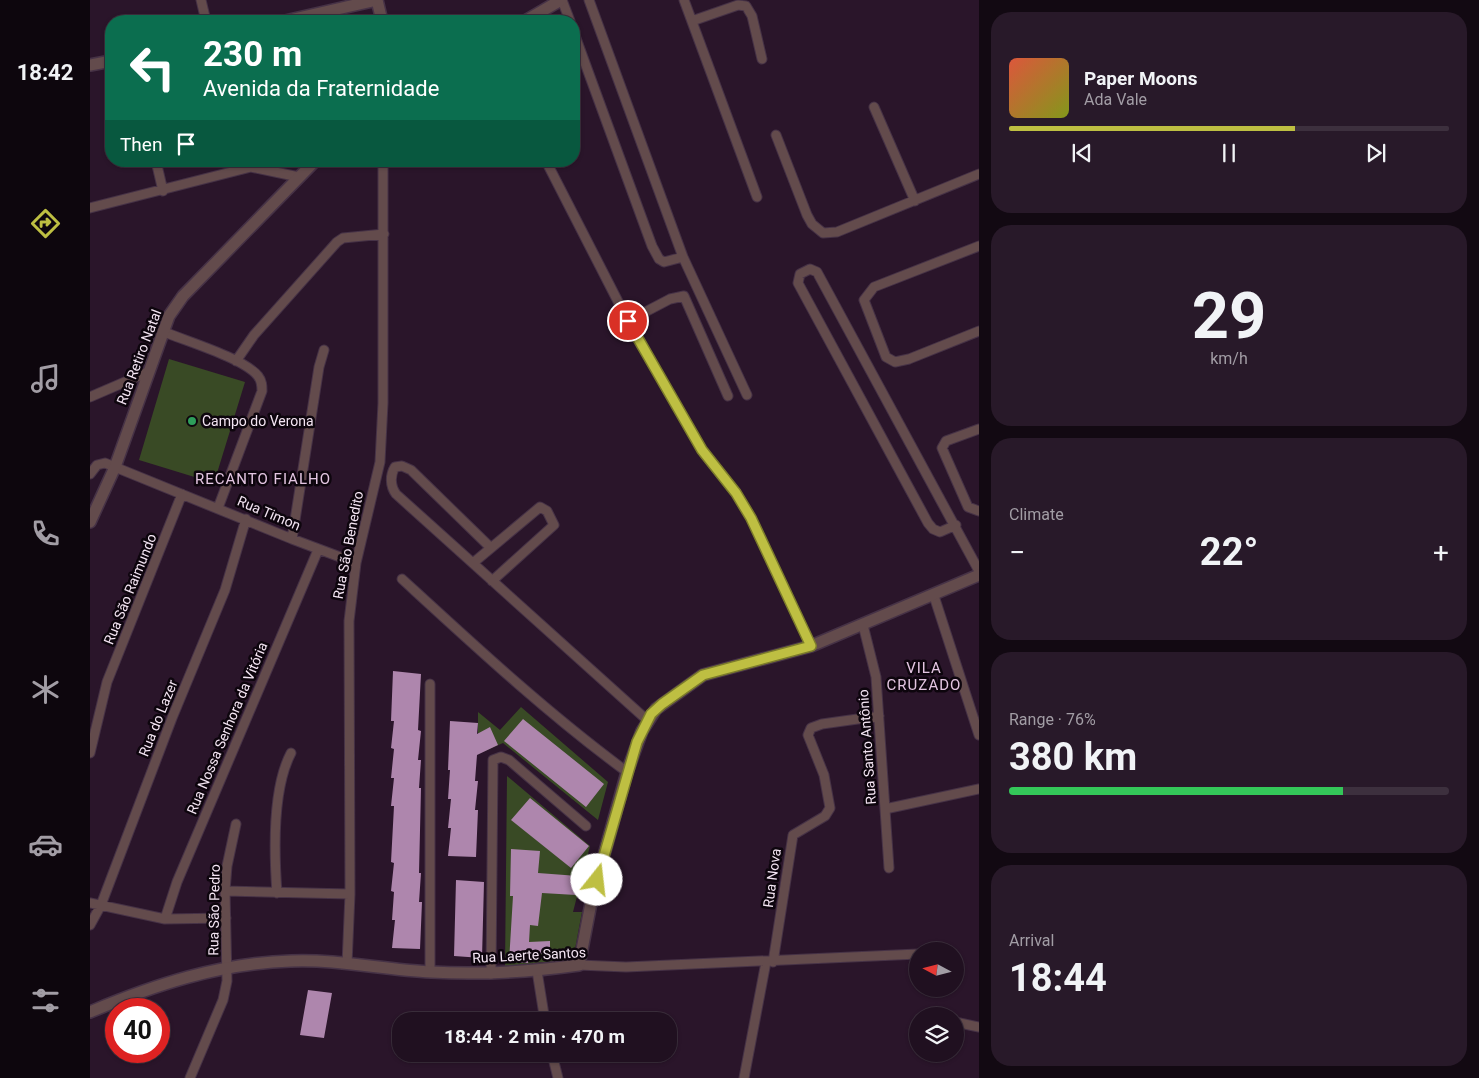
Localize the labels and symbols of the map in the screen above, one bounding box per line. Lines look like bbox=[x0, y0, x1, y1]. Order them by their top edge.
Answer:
pin bbox=[607, 300, 649, 342]
street label: Rua Retiro Natal bbox=[113, 307, 165, 407]
place label: Campo do Verona bbox=[202, 413, 314, 429]
marker: Campo do Verona bbox=[186, 415, 198, 427]
district label: RECANTO FIALHO bbox=[195, 470, 331, 488]
street label: Rua São Benedito bbox=[330, 490, 366, 600]
street label: Rua Timon bbox=[235, 493, 303, 533]
street label: Rua São Raimundo bbox=[100, 531, 160, 647]
street label: Rua Nossa Senhora da Vitória bbox=[183, 640, 271, 816]
district label: VILA CRUZADO bbox=[887, 659, 961, 694]
street label: Rua do Lazer bbox=[135, 677, 181, 759]
street label: Rua Santo Antônio bbox=[855, 689, 879, 805]
street label: Rua Nova bbox=[760, 847, 784, 909]
position arrow bbox=[570, 853, 622, 905]
street label: Rua São Pedro bbox=[205, 864, 223, 956]
north arrow bbox=[909, 942, 964, 998]
street label: Rua Laerte Santos bbox=[472, 944, 586, 966]
speed limit sign: 40 bbox=[105, 998, 170, 1063]

